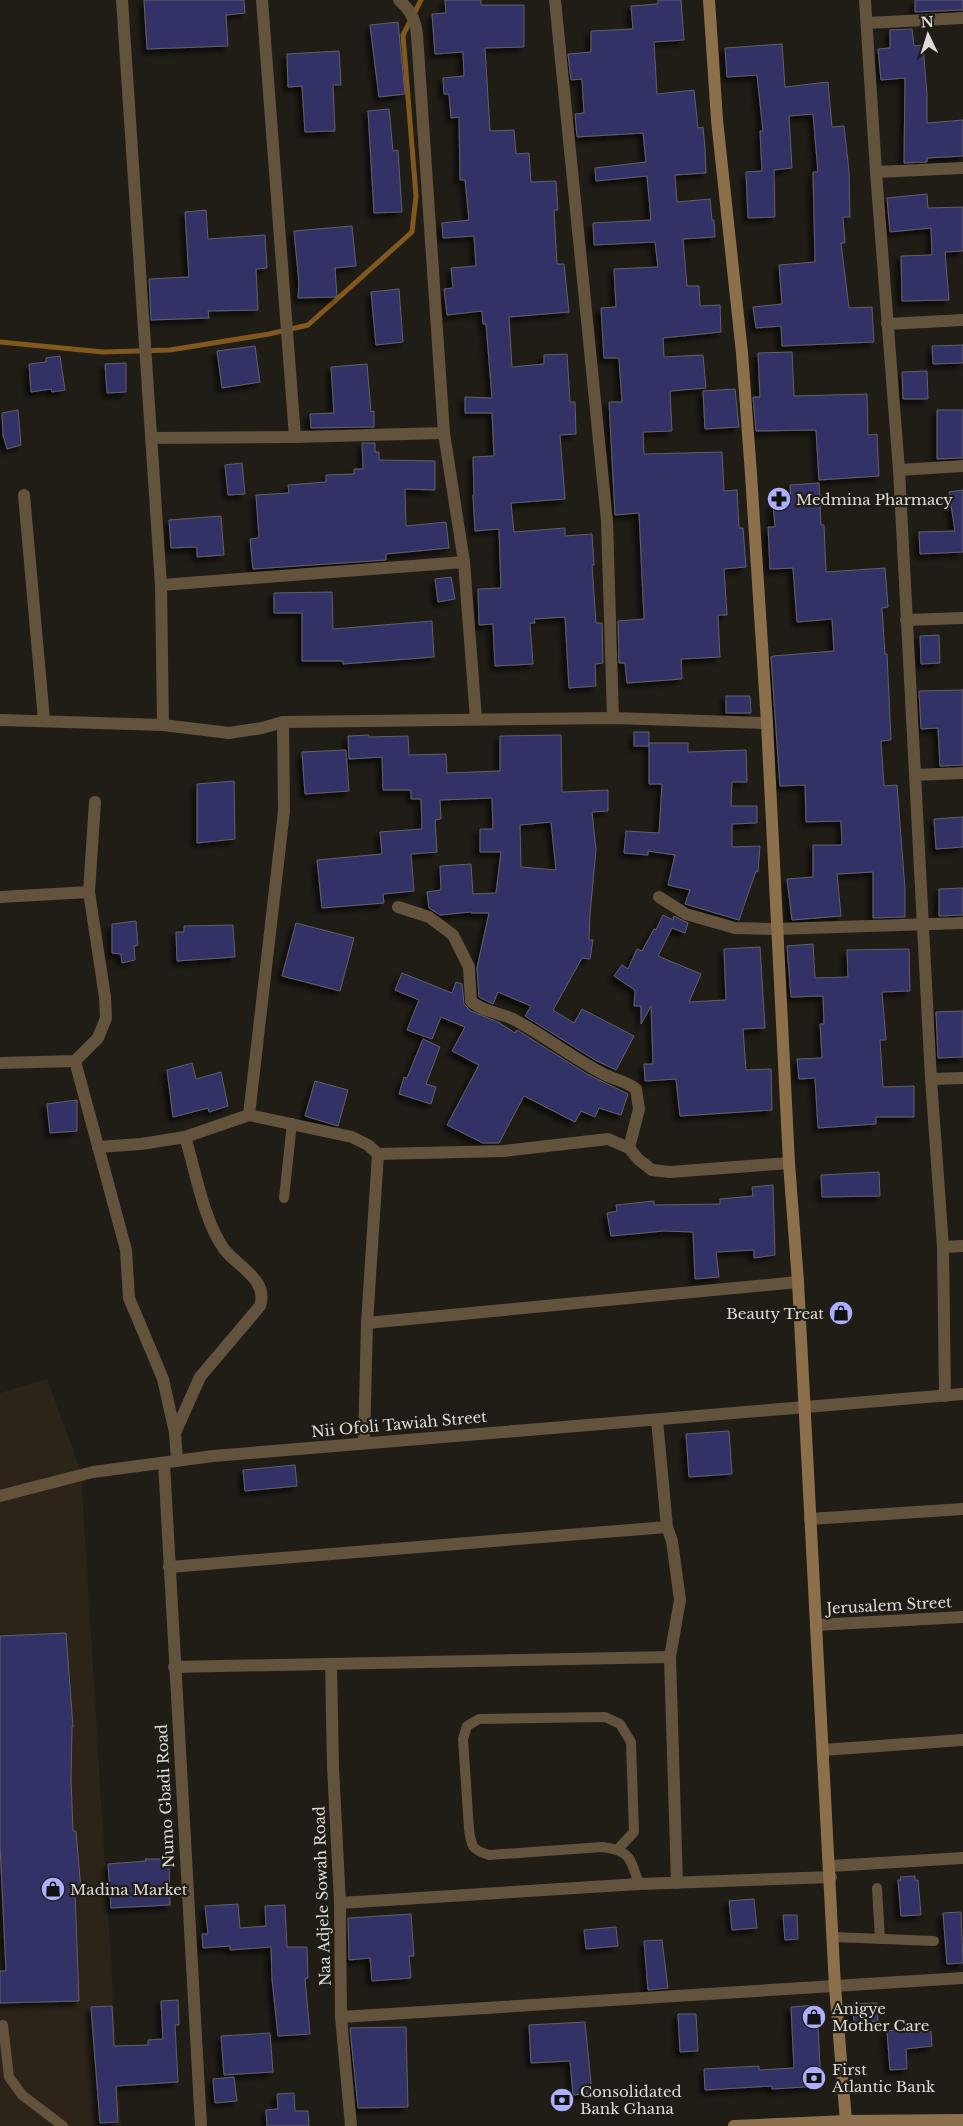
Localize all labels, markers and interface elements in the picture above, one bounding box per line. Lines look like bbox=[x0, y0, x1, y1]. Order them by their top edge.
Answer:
north arrow bbox=[903, 10, 953, 60]
text: N bbox=[920, 13, 934, 31]
pharmacy icon: Medmina Pharmacy bbox=[766, 486, 792, 512]
place label: Medmina Pharmacy bbox=[796, 490, 953, 509]
shop icon: Beauty Treat bbox=[828, 1300, 854, 1326]
place label: Beauty Treat bbox=[726, 1304, 824, 1323]
street label: Nii Ofoli Tawiah Street bbox=[310, 1407, 488, 1441]
street label: Jerusalem Street bbox=[824, 1592, 952, 1618]
street label: Numo Gbadi Road bbox=[152, 1724, 178, 1868]
street label: Naa Adjele Sowah Road bbox=[309, 1806, 335, 1986]
shop icon: Madina Market bbox=[40, 1876, 66, 1902]
place label: Madina Market bbox=[70, 1880, 188, 1899]
place label: Anigye Mother Care bbox=[831, 1999, 929, 2035]
shop icon: Anigye Mother Care bbox=[801, 2004, 827, 2030]
place label: First Atlantic Bank bbox=[831, 2060, 936, 2096]
bank icon: First Atlantic Bank bbox=[801, 2065, 827, 2091]
place label: Consolidated Bank Ghana bbox=[580, 2082, 682, 2118]
bank icon: Consolidated Bank Ghana bbox=[549, 2087, 575, 2113]

